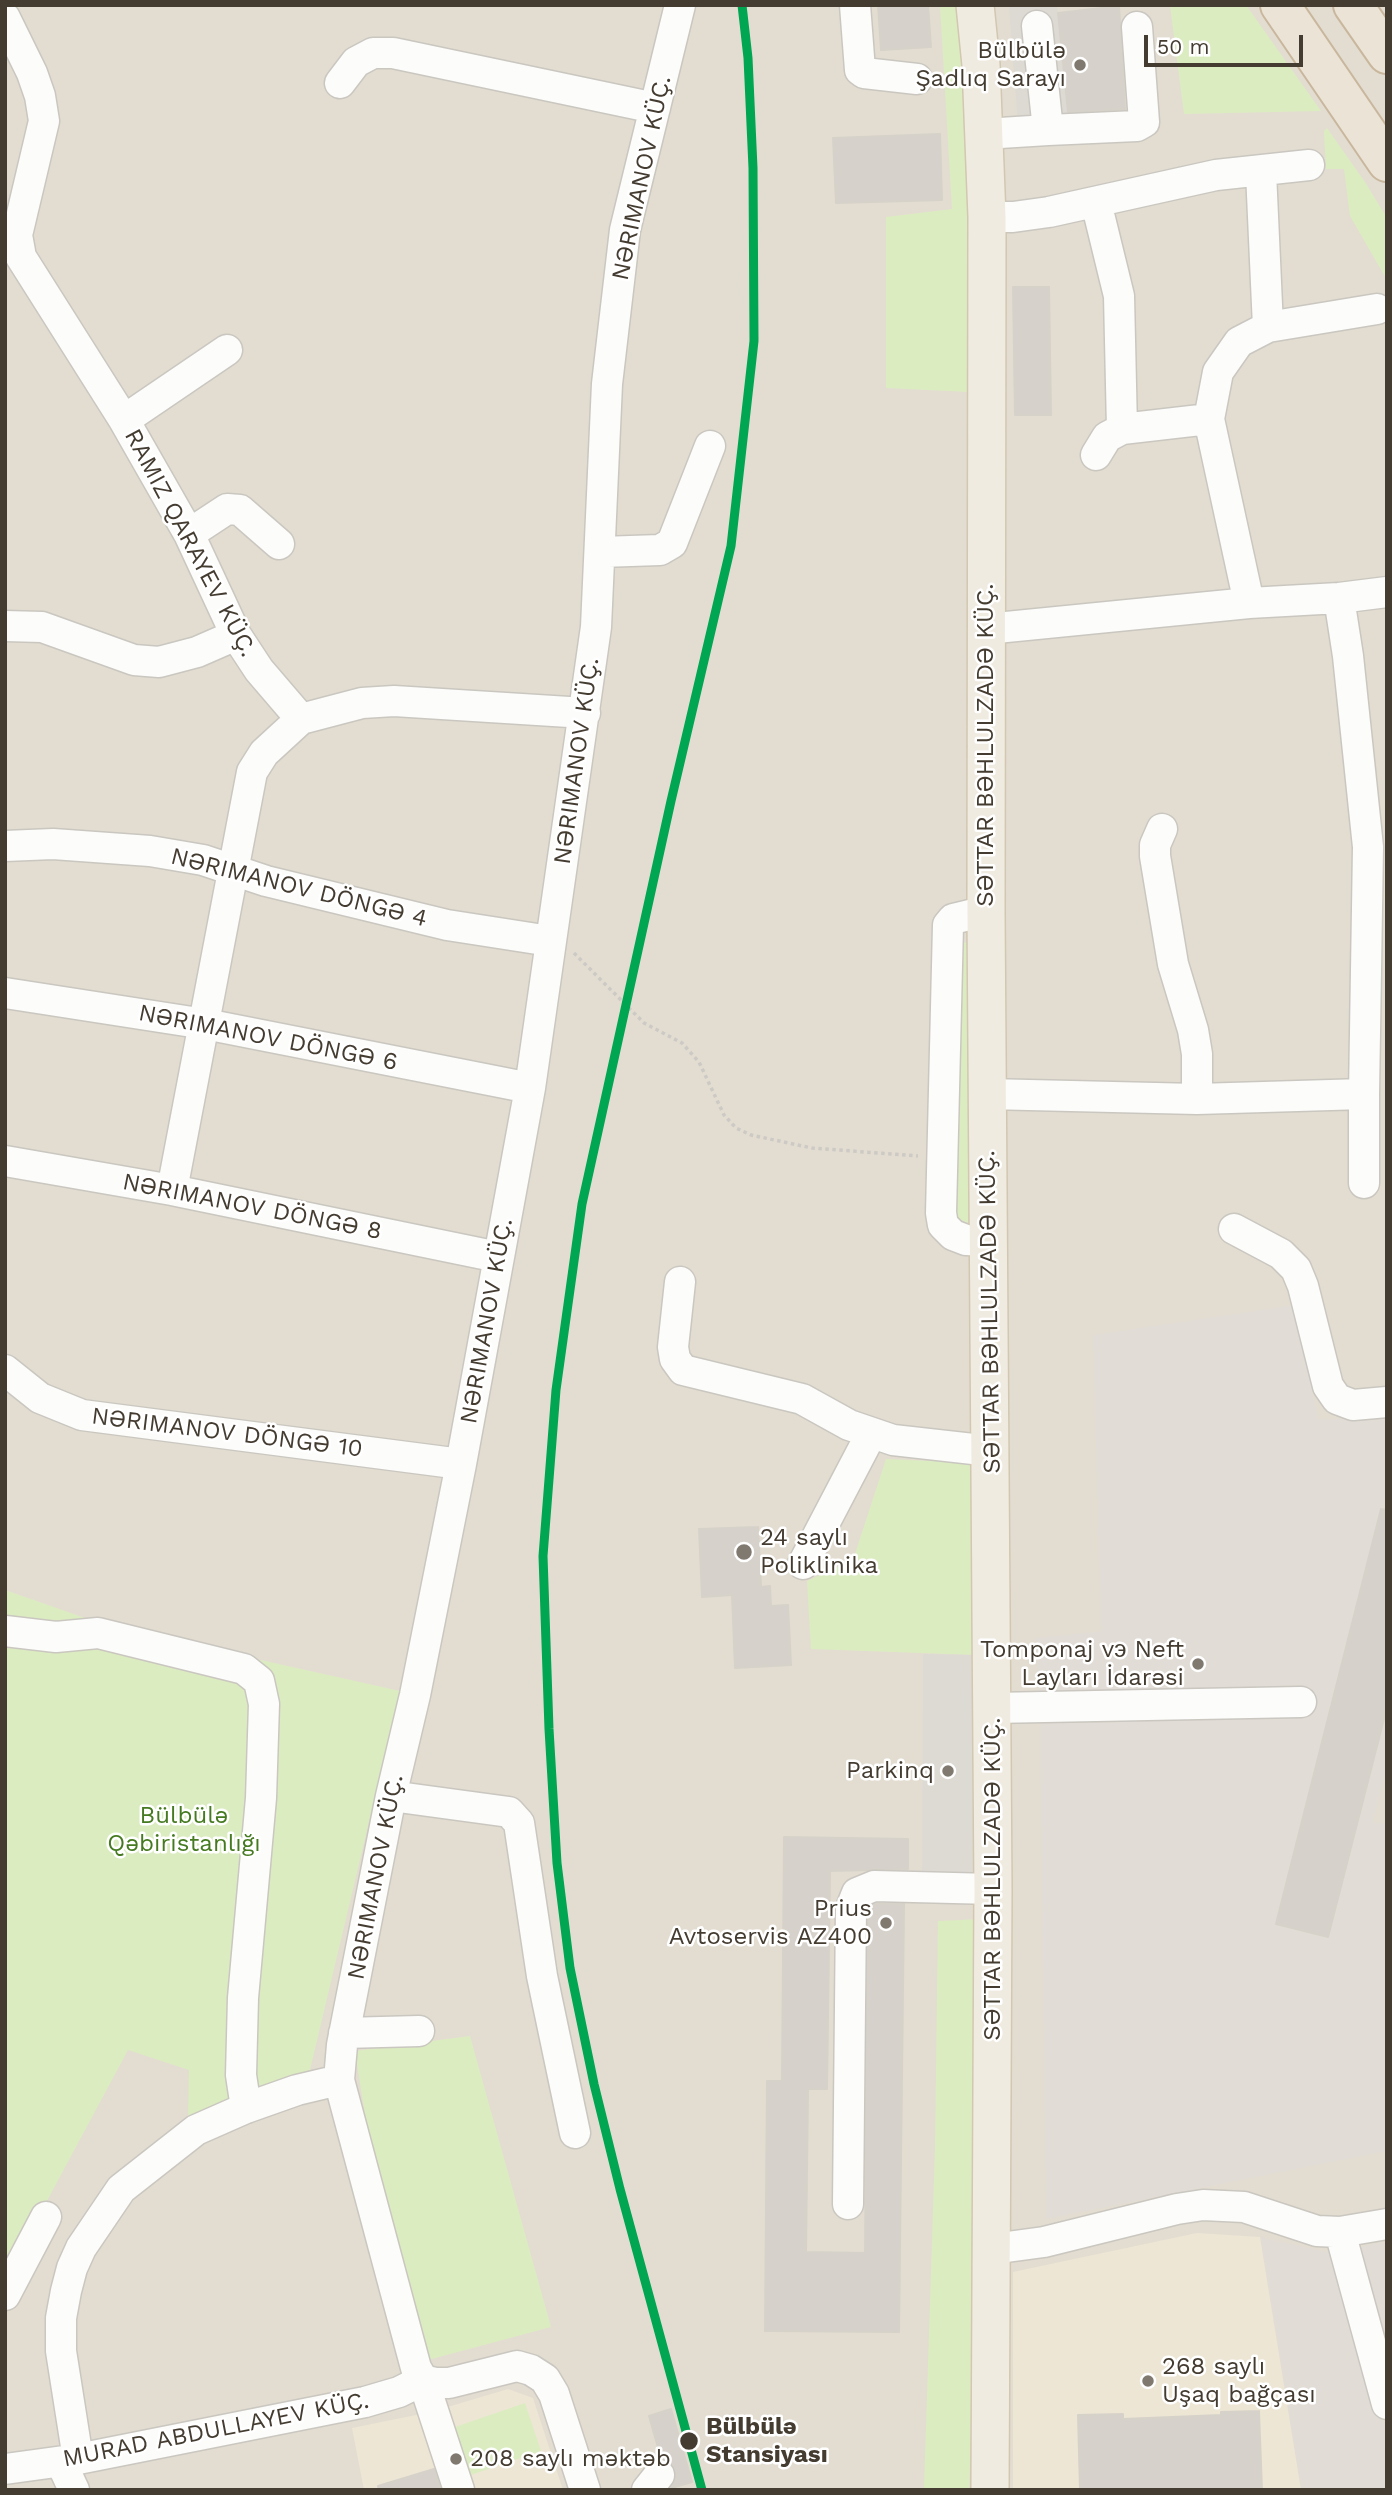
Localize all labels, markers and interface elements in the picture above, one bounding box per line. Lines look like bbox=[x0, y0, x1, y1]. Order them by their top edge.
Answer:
scale bar bbox=[1147, 21, 1306, 65]
text: 50 m bbox=[1157, 34, 1209, 59]
place label: Bülbülə Şadlıq Sarayı bbox=[915, 37, 1066, 93]
marker: Bülbülə Şadlıq Sarayı bbox=[1072, 57, 1088, 73]
street label: NƏRIMANOV KÜÇ. bbox=[606, 73, 678, 283]
street label: RAMIZ QARAYEV KÜÇ. bbox=[118, 424, 262, 662]
street label: SƏTTAR BƏHLULZADƏ KÜÇ. bbox=[972, 583, 1000, 907]
street label: NƏRIMANOV KÜÇ. bbox=[548, 656, 606, 866]
street label: NƏRIMANOV DÖNGƏ 4 bbox=[168, 842, 430, 934]
street label: NƏRIMANOV DÖNGƏ 6 bbox=[136, 999, 400, 1077]
street label: SƏTTAR BƏHLULZADƏ KÜÇ. bbox=[973, 1150, 1007, 1474]
street label: NƏRIMANOV DÖNGƏ 8 bbox=[120, 1168, 384, 1246]
street label: NƏRIMANOV KÜÇ. bbox=[455, 1216, 519, 1426]
street label: NƏRIMANOV DÖNGƏ 10 bbox=[90, 1402, 364, 1464]
place label: 24 saylı Poliklinika bbox=[760, 1524, 878, 1580]
marker: 24 saylı Poliklinika bbox=[734, 1542, 754, 1562]
place label: Tomponaj vэ Neft Layları İdarəsi bbox=[980, 1636, 1184, 1692]
marker: Tomponaj vэ Neft Layları İdarəsi bbox=[1190, 1656, 1206, 1672]
street label: SƏTTAR BƏHLULZADƏ KÜÇ. bbox=[979, 1717, 1007, 2041]
place label: Parkinq bbox=[846, 1757, 934, 1785]
marker: Parkinq bbox=[940, 1763, 956, 1779]
street label: NƏRIMANOV KÜÇ. bbox=[342, 1772, 410, 1982]
park label: Bülbülə Qəbiristanlığı bbox=[107, 1802, 261, 1858]
place label: Prius Avtoservis AZ400 bbox=[669, 1895, 872, 1951]
marker: Prius Avtoservis AZ400 bbox=[878, 1915, 894, 1931]
place label: 268 saylı Uşaq bağçası bbox=[1162, 2353, 1316, 2409]
marker: 268 saylı Uşaq bağçası bbox=[1140, 2373, 1156, 2389]
street label: MURAD ABDULLAYEV KÜÇ. bbox=[60, 2386, 372, 2474]
place label: Bülbülə Stansiyası bbox=[706, 2413, 828, 2469]
marker: Bülbülə Stansiyası bbox=[678, 2430, 700, 2452]
place label: 208 saylı məktəb bbox=[470, 2445, 671, 2473]
marker: 208 saylı məktəb bbox=[448, 2451, 464, 2467]

